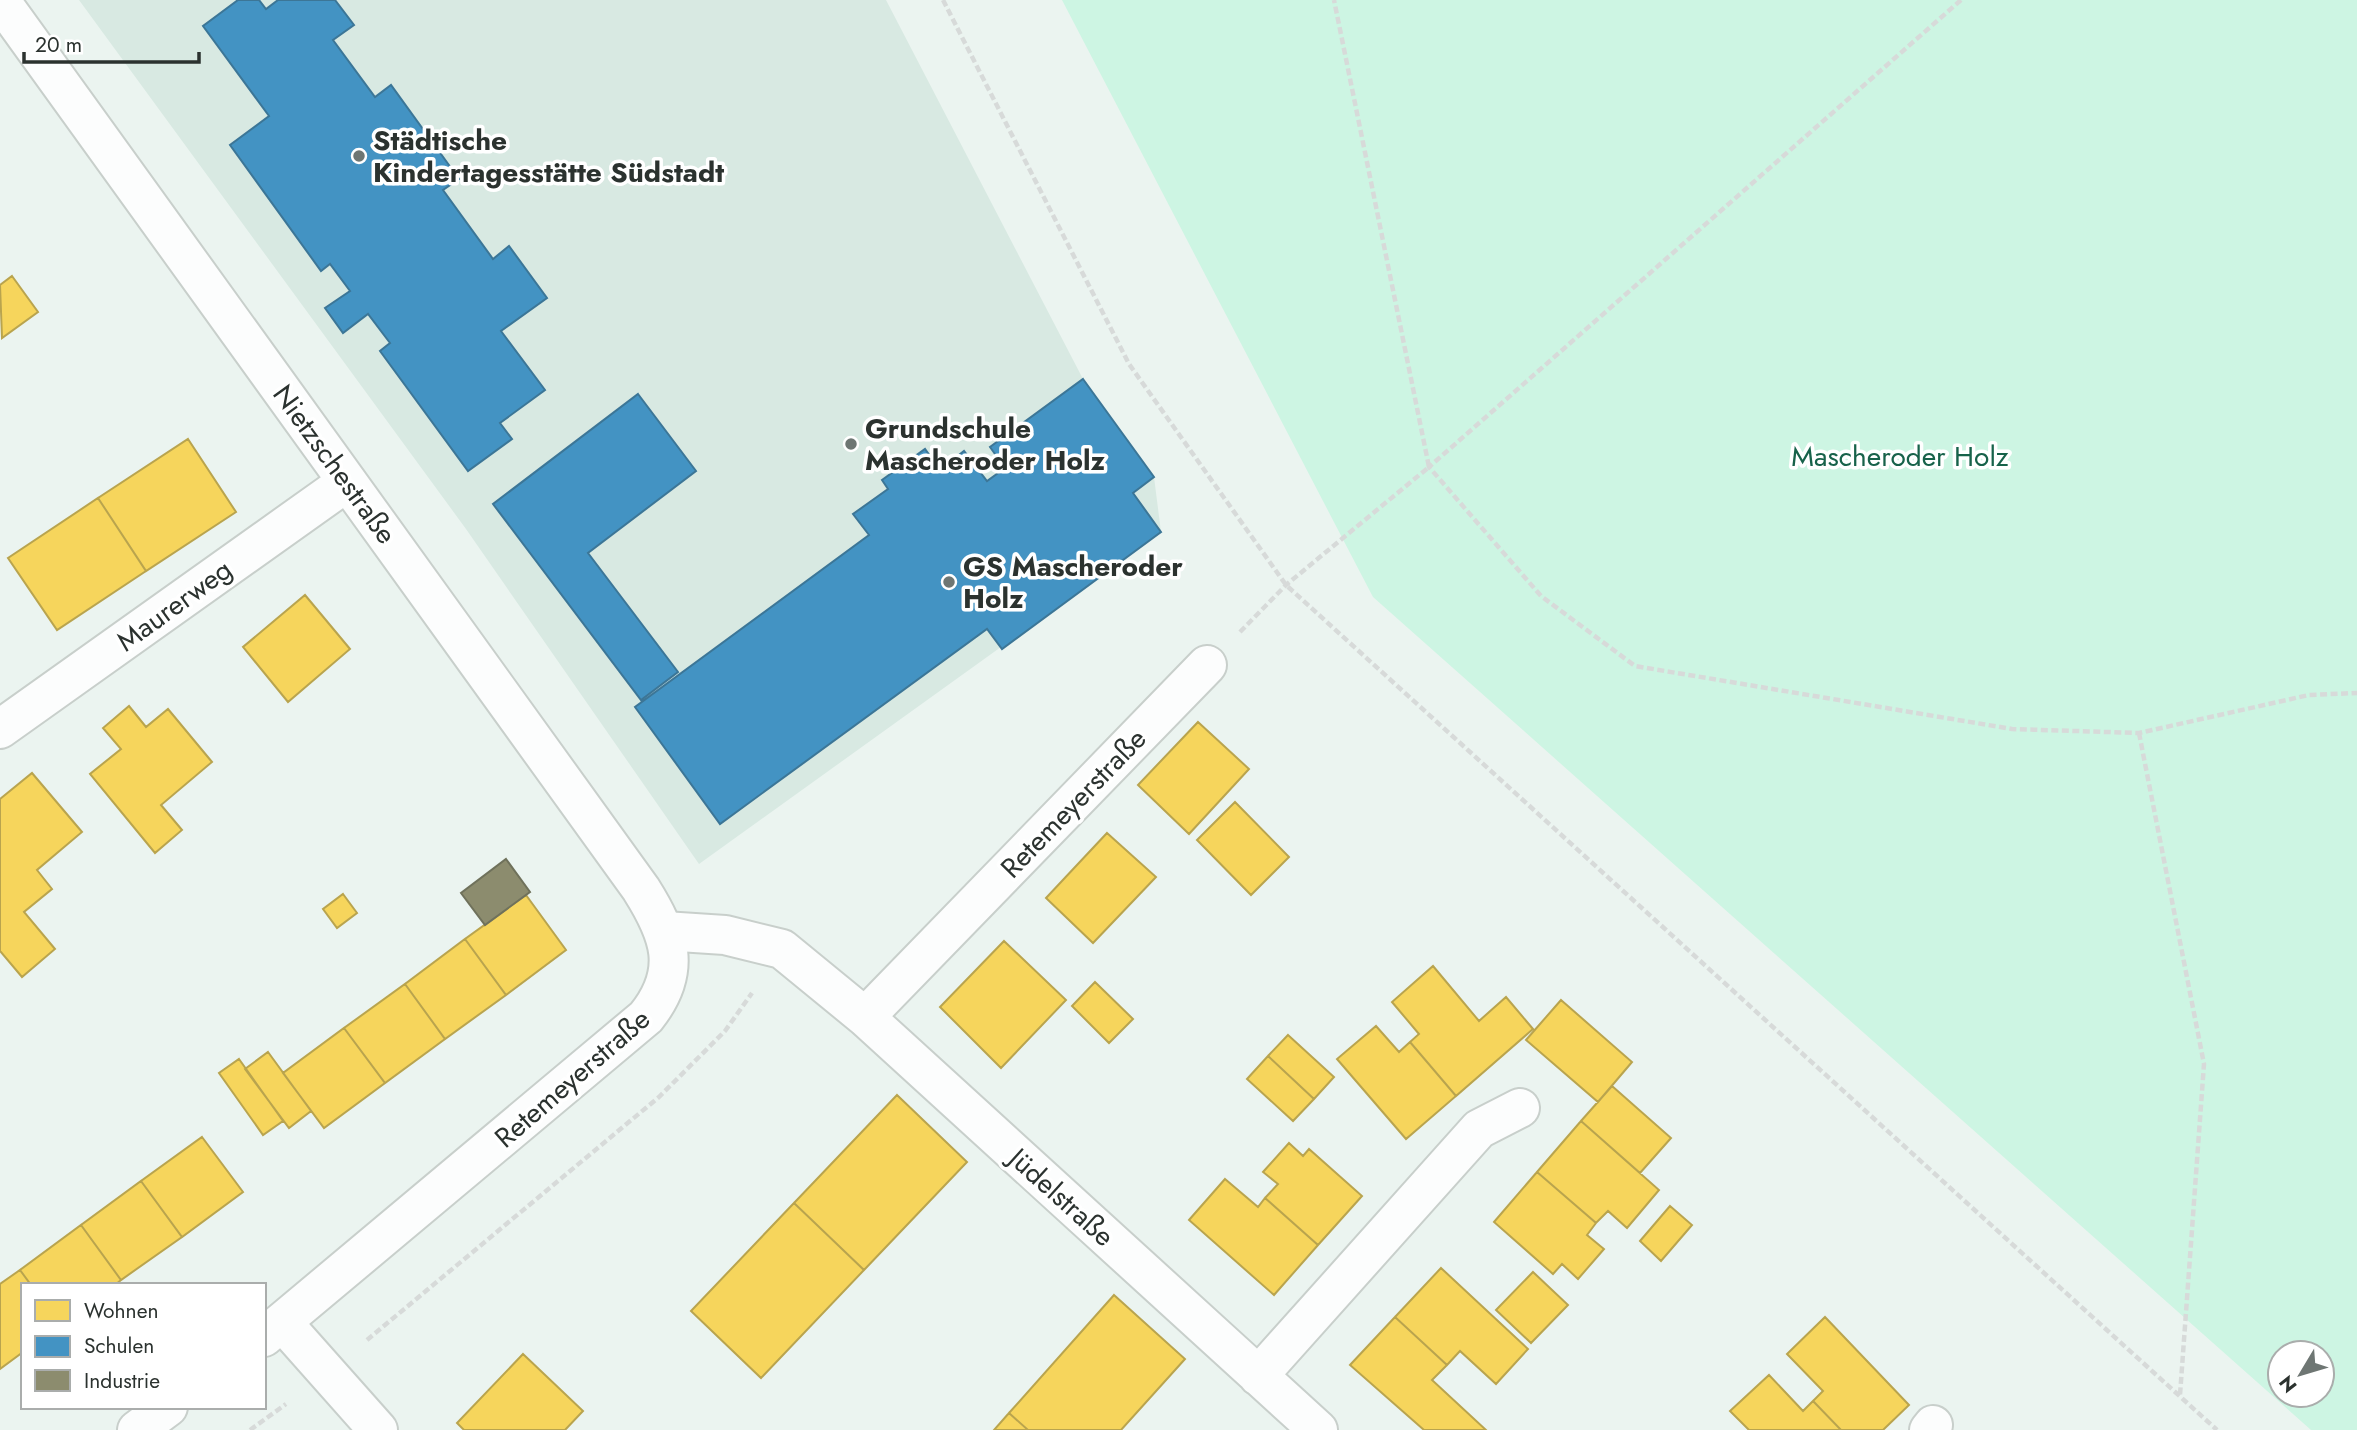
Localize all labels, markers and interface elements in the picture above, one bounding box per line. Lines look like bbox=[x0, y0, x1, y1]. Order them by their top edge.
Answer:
scale bar bbox=[24, 21, 200, 65]
text: 20 m bbox=[35, 30, 82, 60]
place label: Städtische Kindertagesstätte Südstadt bbox=[373, 120, 724, 193]
marker: Städtische Kindertagesstätte Südstadt bbox=[351, 148, 367, 164]
street label: Nietzschestraße bbox=[263, 376, 406, 552]
place label: Grundschule Mascheroder Holz bbox=[865, 408, 1106, 481]
marker: Grundschule Mascheroder Holz bbox=[843, 436, 859, 452]
park label: Mascheroder Holz bbox=[1791, 436, 2009, 477]
place label: GS Mascheroder Holz bbox=[963, 546, 1183, 619]
street label: Maurerweg bbox=[108, 549, 241, 661]
marker: GS Mascheroder Holz bbox=[941, 574, 957, 590]
street label: Retemeyerstraße bbox=[991, 719, 1156, 887]
street label: Retemeyerstraße bbox=[486, 999, 659, 1158]
street label: Jüdelstraße bbox=[997, 1136, 1124, 1256]
legend bbox=[21, 1283, 266, 1409]
text: Wohnen bbox=[84, 1296, 158, 1326]
text: Schulen bbox=[84, 1331, 154, 1361]
north arrow bbox=[2266, 1339, 2336, 1409]
text: Industrie bbox=[84, 1366, 160, 1396]
text: N bbox=[2273, 1370, 2303, 1398]

